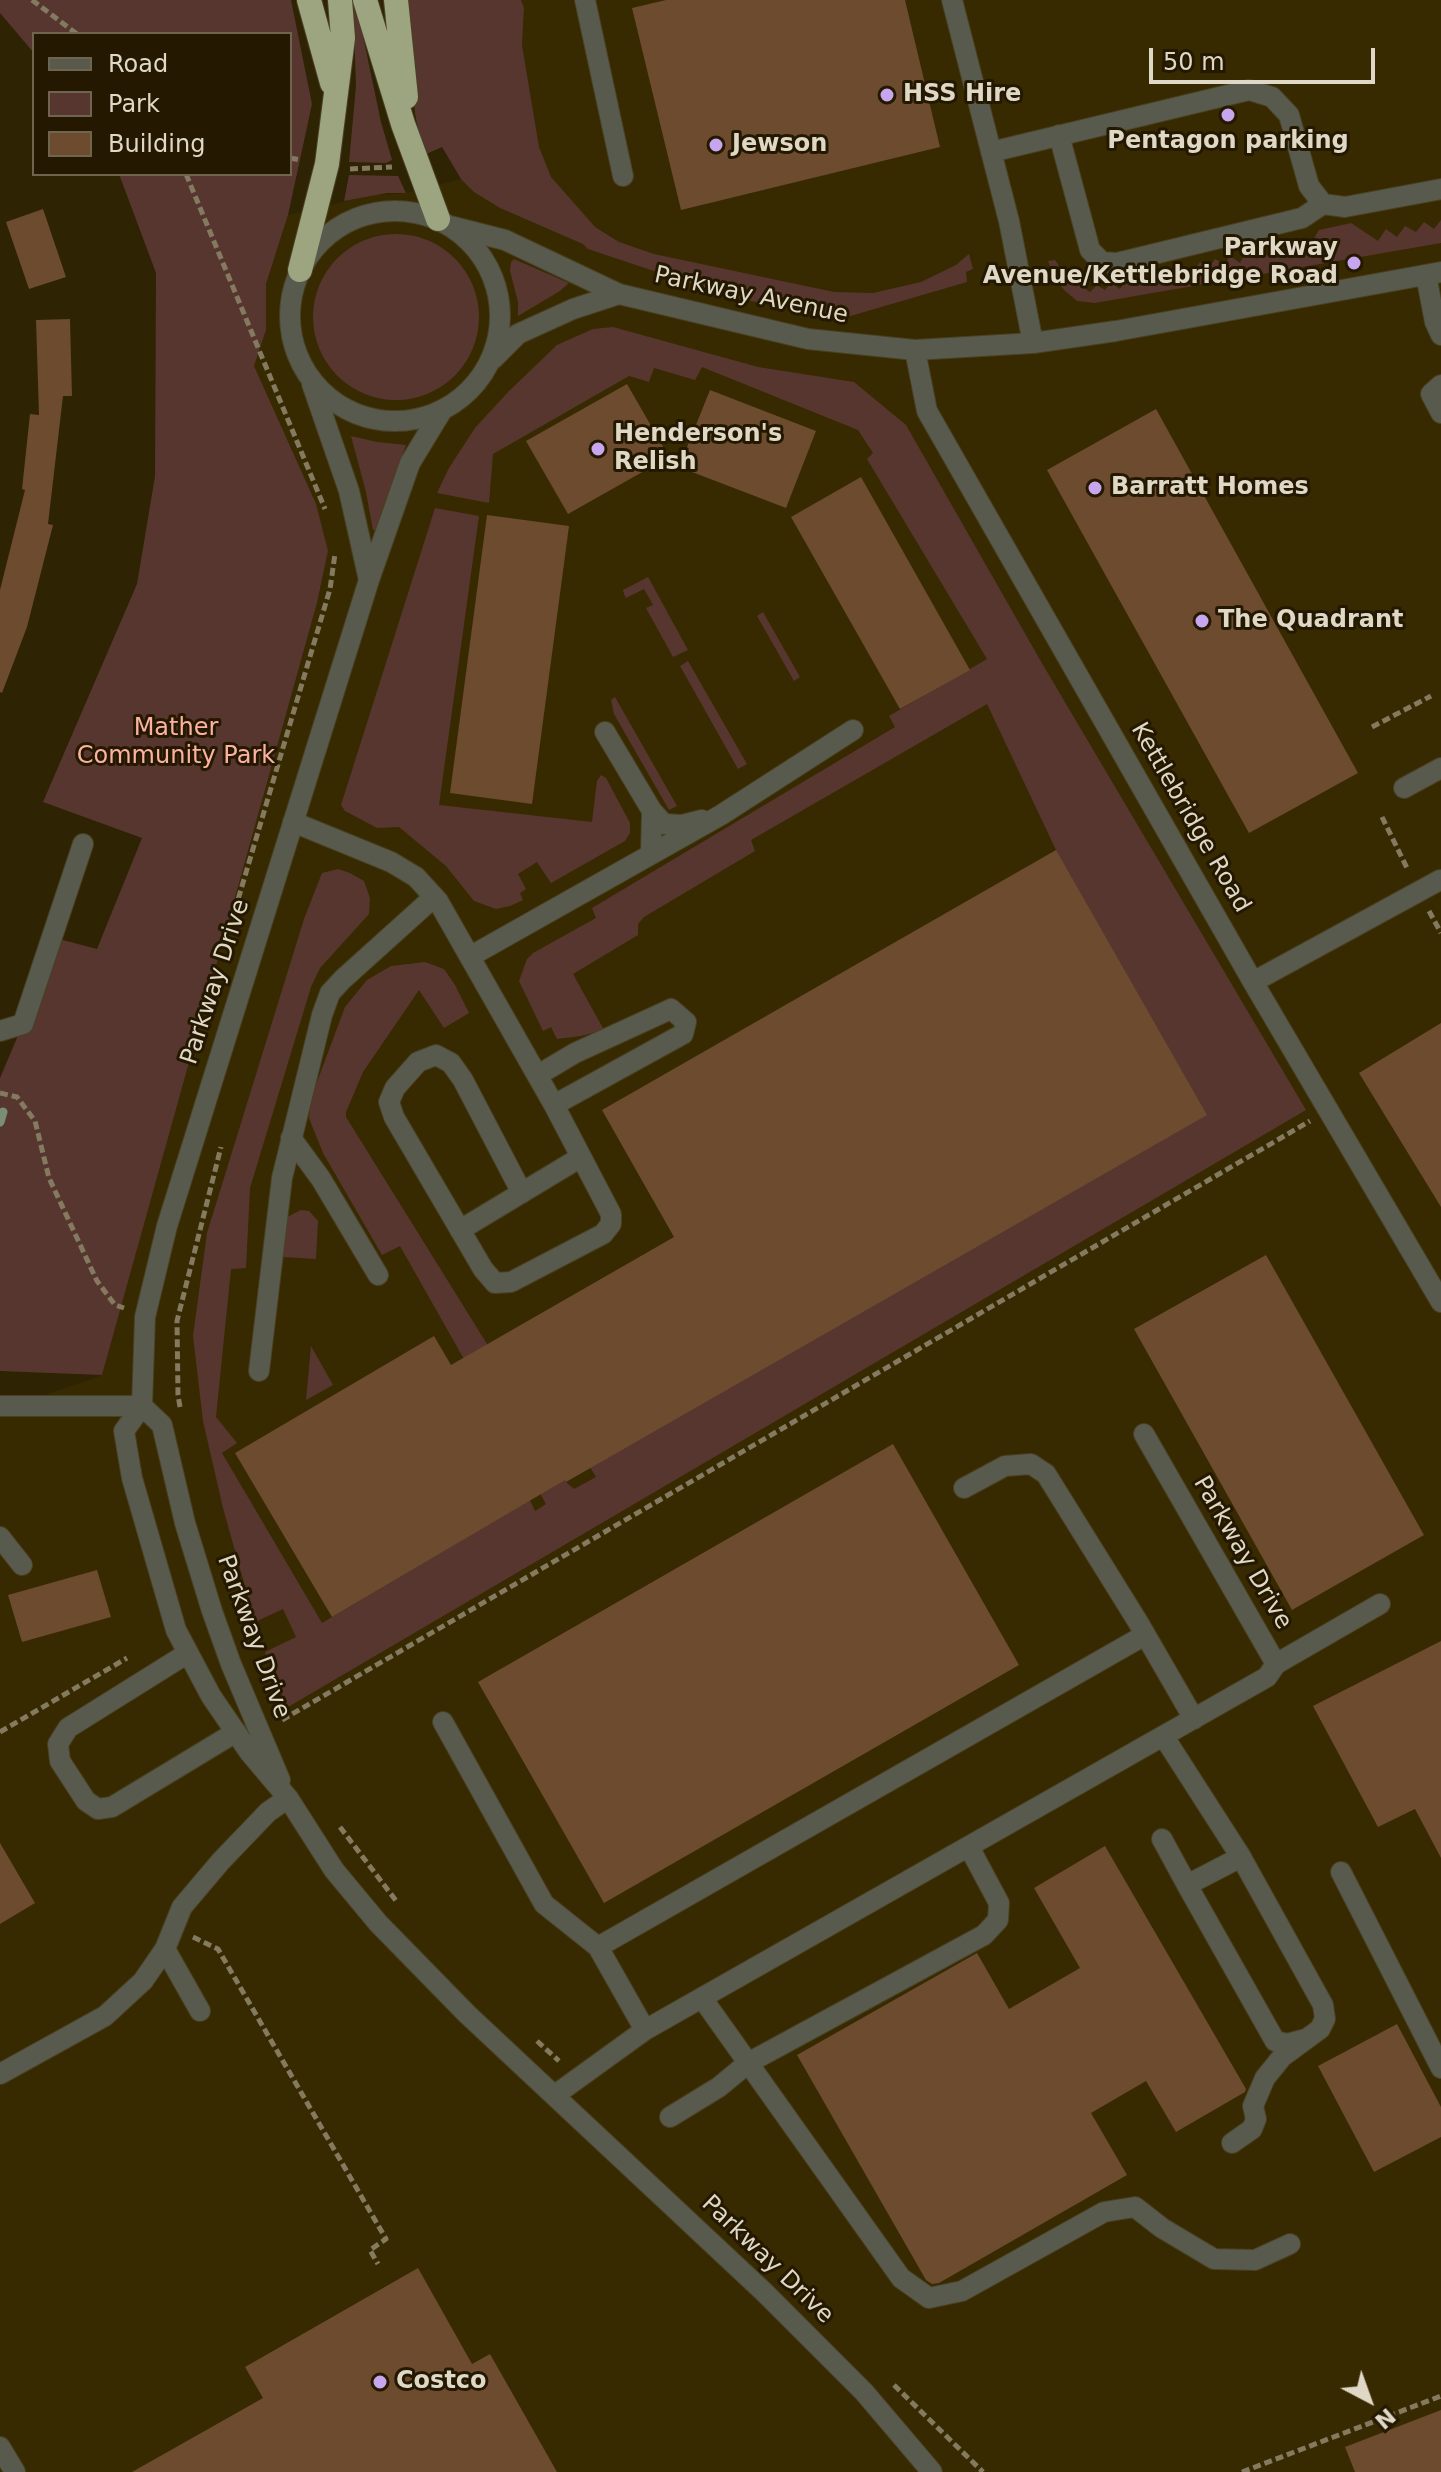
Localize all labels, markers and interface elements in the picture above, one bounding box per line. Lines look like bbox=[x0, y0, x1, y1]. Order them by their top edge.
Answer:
legend bbox=[32, 32, 292, 176]
scale bar bbox=[1153, 32, 1379, 82]
text: 50 m bbox=[1163, 48, 1225, 76]
text: Road bbox=[108, 50, 168, 78]
place label: HSS Hire bbox=[903, 81, 1021, 109]
marker: HSS Hire bbox=[878, 86, 896, 104]
text: Park bbox=[108, 90, 160, 118]
marker: Pentagon parking bbox=[1219, 106, 1237, 124]
place label: Pentagon parking bbox=[1107, 128, 1349, 156]
text: Building bbox=[108, 130, 205, 158]
place label: Jewson bbox=[732, 131, 827, 159]
marker: Jewson bbox=[707, 136, 725, 154]
place label: Parkway Avenue/Kettlebridge Road bbox=[983, 235, 1338, 291]
marker: Parkway Avenue/Kettlebridge Road bbox=[1345, 254, 1363, 272]
street label: Parkway Avenue bbox=[652, 261, 850, 331]
place label: Henderson's Relish bbox=[614, 421, 782, 477]
marker: Henderson's Relish bbox=[589, 440, 607, 458]
place label: Barratt Homes bbox=[1111, 474, 1309, 502]
marker: Barratt Homes bbox=[1086, 479, 1104, 497]
place label: The Quadrant bbox=[1218, 607, 1404, 635]
marker: The Quadrant bbox=[1193, 612, 1211, 630]
park label: Mather Community Park bbox=[77, 715, 275, 771]
street label: Kettlebridge Road bbox=[1124, 718, 1256, 918]
street label: Parkway Drive bbox=[176, 896, 256, 1068]
street label: Parkway Drive bbox=[1187, 1471, 1297, 1635]
street label: Parkway Drive bbox=[210, 1551, 296, 1723]
street label: Parkway Drive bbox=[695, 2190, 839, 2330]
north arrow bbox=[1329, 2360, 1409, 2440]
place label: Costco bbox=[396, 2368, 487, 2396]
marker: Costco bbox=[371, 2373, 389, 2391]
text: N bbox=[1370, 2403, 1400, 2434]

